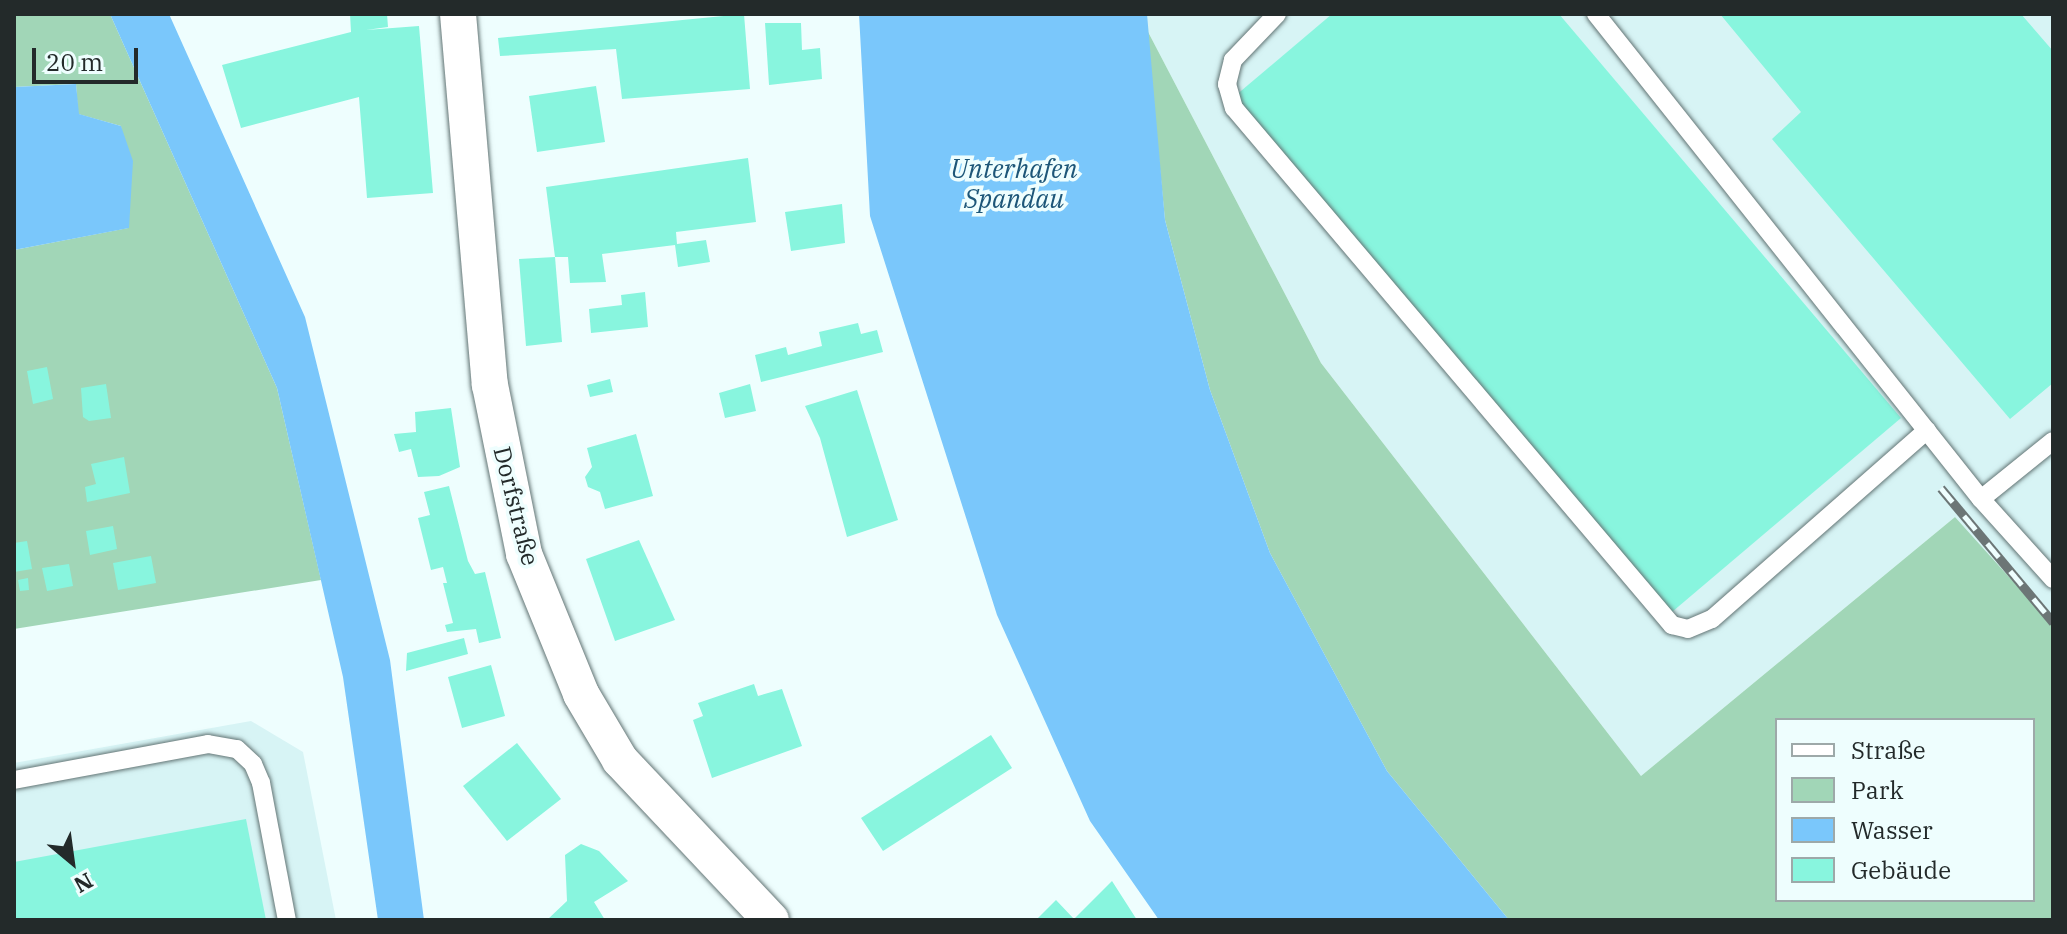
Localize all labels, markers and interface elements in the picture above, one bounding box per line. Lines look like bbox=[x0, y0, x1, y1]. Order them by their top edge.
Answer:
scale bar bbox=[36, 32, 142, 82]
text: 20 m bbox=[46, 46, 103, 78]
water label: Unterhafen Spandau bbox=[951, 153, 1077, 214]
street label: Dorfstraße bbox=[487, 443, 545, 569]
legend bbox=[1775, 718, 2035, 902]
text: Straße bbox=[1851, 734, 1926, 766]
text: Park bbox=[1851, 774, 1903, 806]
text: Wasser bbox=[1851, 814, 1933, 846]
north arrow bbox=[32, 822, 112, 902]
text: Gebäude bbox=[1851, 854, 1951, 886]
text: N bbox=[69, 867, 99, 900]

